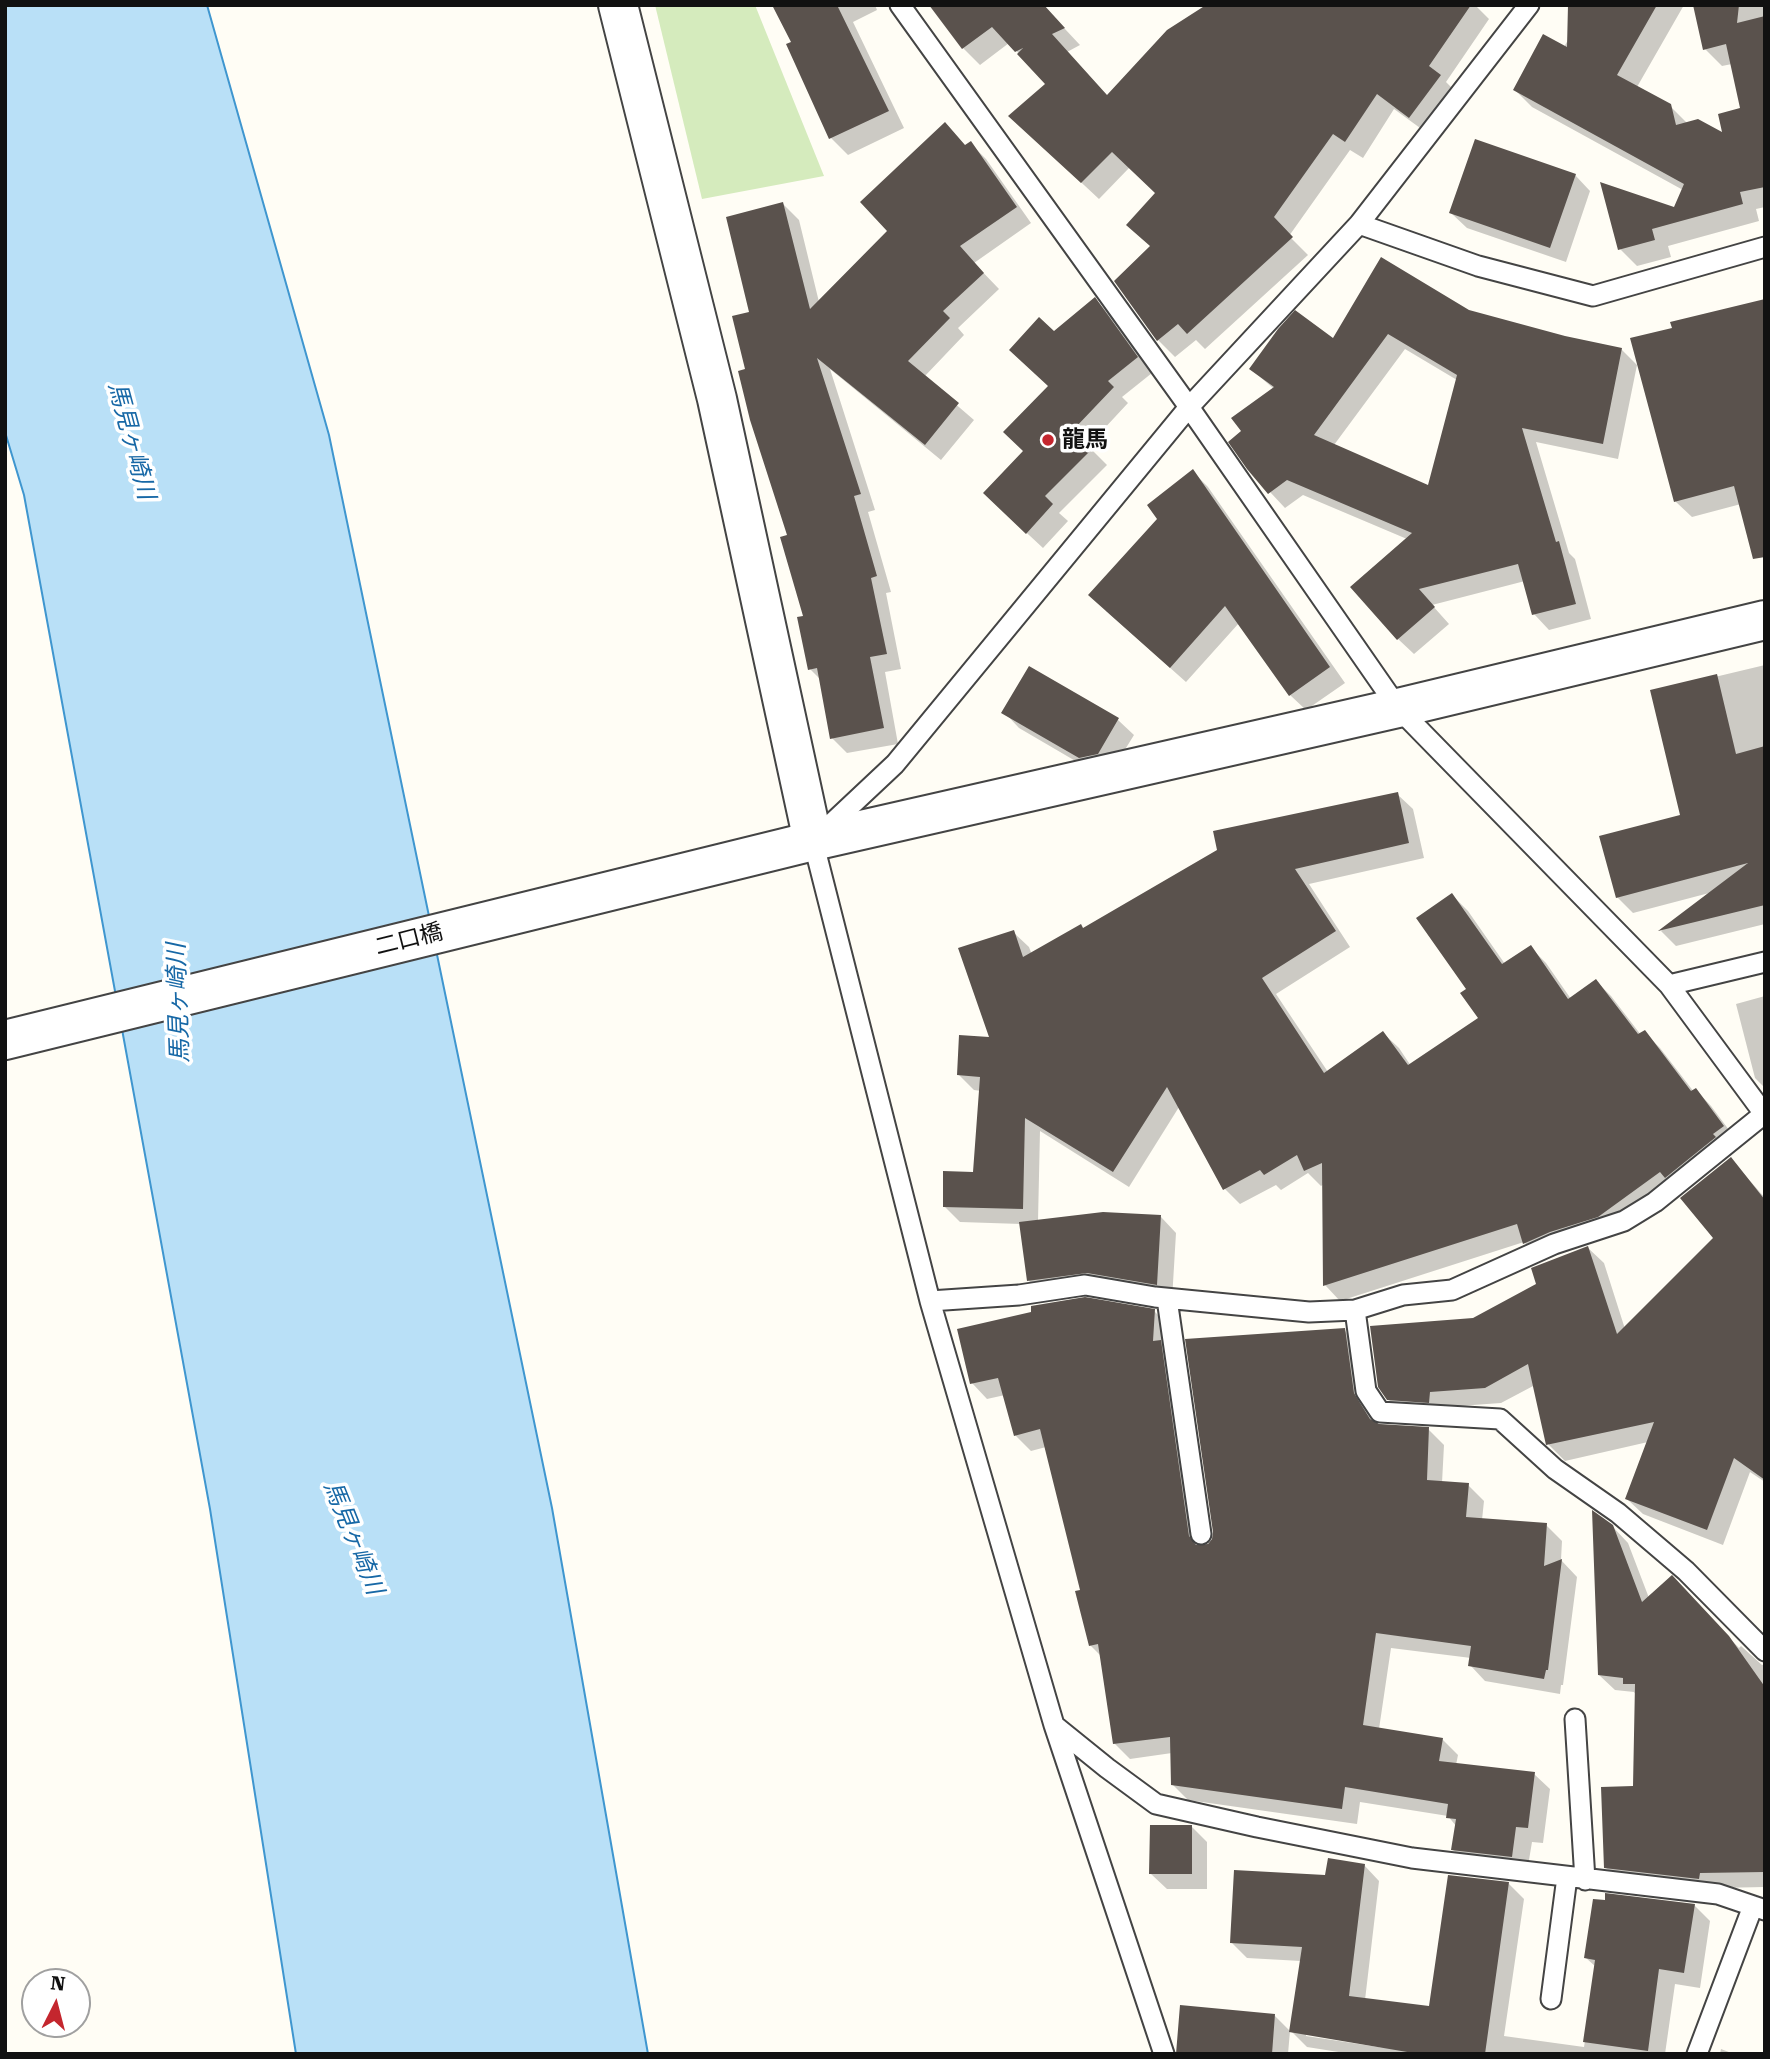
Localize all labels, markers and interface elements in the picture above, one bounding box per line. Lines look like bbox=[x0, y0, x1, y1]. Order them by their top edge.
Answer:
water label: 馬見ヶ崎川 bbox=[102, 379, 160, 503]
place label: 龍馬 bbox=[1062, 426, 1108, 454]
marker: 龍馬 bbox=[1040, 432, 1056, 448]
street label: 二口橋 bbox=[372, 918, 446, 962]
water label: 馬見ヶ崎川 bbox=[163, 943, 195, 1063]
water label: 馬見ヶ崎川 bbox=[317, 1477, 389, 1599]
north arrow bbox=[21, 1968, 91, 2038]
text: N bbox=[50, 1971, 67, 1996]

